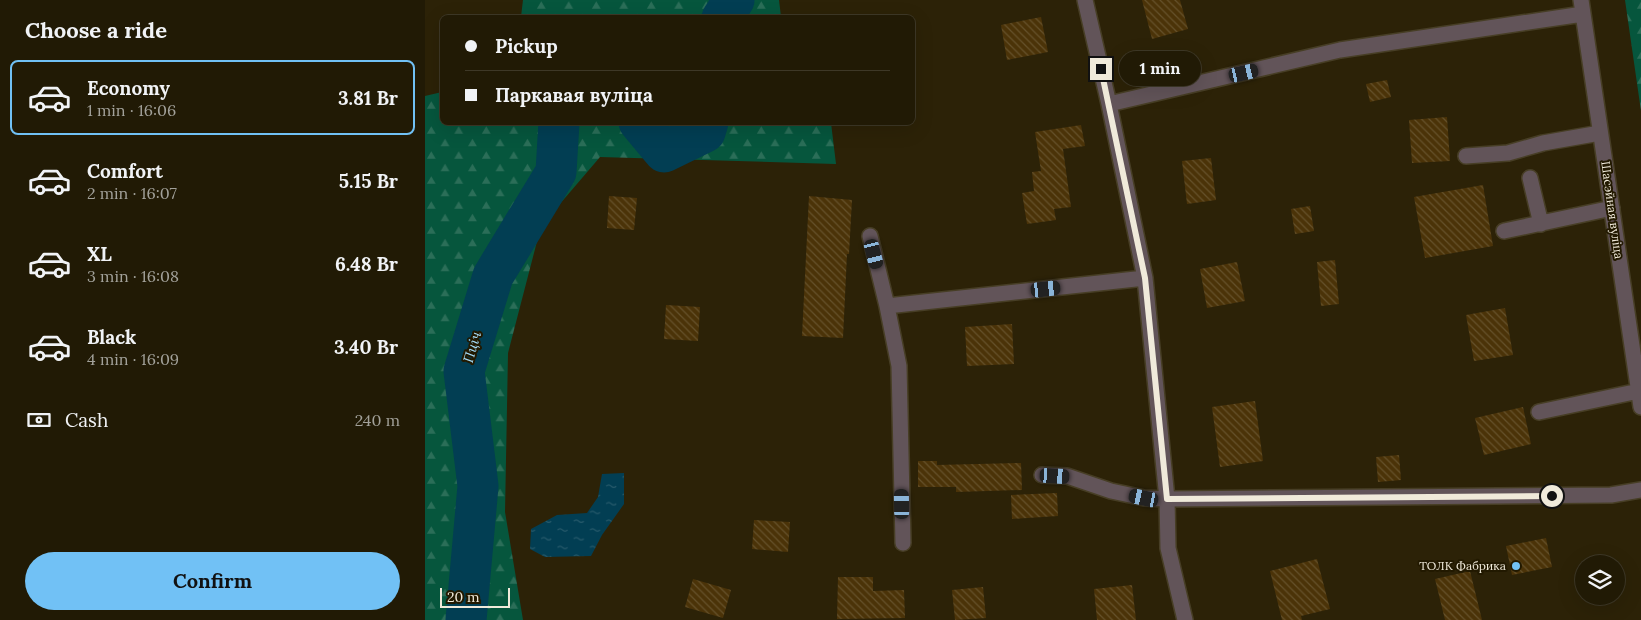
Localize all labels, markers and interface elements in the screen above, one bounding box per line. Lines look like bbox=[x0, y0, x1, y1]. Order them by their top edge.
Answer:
text: Choose a ride bbox=[25, 16, 167, 44]
text: Pickup bbox=[495, 34, 558, 58]
callout: 1 min bbox=[1119, 52, 1201, 86]
route end bbox=[1090, 58, 1112, 80]
text: 1 min bbox=[1140, 58, 1180, 78]
car bbox=[1227, 62, 1260, 84]
icon: car bbox=[27, 75, 72, 120]
text: Economy bbox=[87, 76, 170, 100]
text: Паркавая вуліца bbox=[495, 83, 653, 107]
text: 3.81 Br bbox=[338, 86, 398, 110]
text: 1 min · 16:06 bbox=[87, 100, 176, 120]
icon: car bbox=[27, 158, 72, 203]
text: Comfort bbox=[87, 159, 163, 183]
street label: Шасэйная вуліца bbox=[1598, 160, 1627, 260]
text: 5.15 Br bbox=[339, 169, 398, 193]
text: 2 min · 16:07 bbox=[87, 183, 177, 203]
car bbox=[863, 238, 884, 270]
icon: car bbox=[27, 241, 72, 286]
text: XL bbox=[87, 242, 112, 266]
text: 6.48 Br bbox=[335, 252, 398, 276]
text: 3 min · 16:08 bbox=[87, 266, 179, 286]
car bbox=[1030, 280, 1061, 298]
icon: car bbox=[27, 324, 72, 369]
text: Black bbox=[87, 325, 136, 349]
water label: Пціч bbox=[459, 329, 485, 365]
text: 3.40 Br bbox=[334, 335, 398, 359]
text: 4 min · 16:09 bbox=[87, 349, 179, 369]
icon: cash bbox=[25, 406, 53, 434]
text: Cash bbox=[65, 408, 108, 432]
text: 240 m bbox=[355, 410, 400, 430]
car bbox=[1039, 468, 1070, 484]
route start bbox=[1541, 485, 1563, 507]
car bbox=[1127, 488, 1160, 508]
car bbox=[894, 489, 909, 519]
button: Confirm bbox=[25, 552, 400, 610]
map controls bbox=[1575, 555, 1625, 605]
button: layers bbox=[1575, 555, 1625, 605]
place label: ТОЛК Фабрика bbox=[1419, 558, 1506, 573]
marker: ТОЛК Фабрика bbox=[1510, 560, 1522, 572]
scale bar bbox=[440, 585, 510, 608]
text: 20 m bbox=[447, 588, 479, 606]

